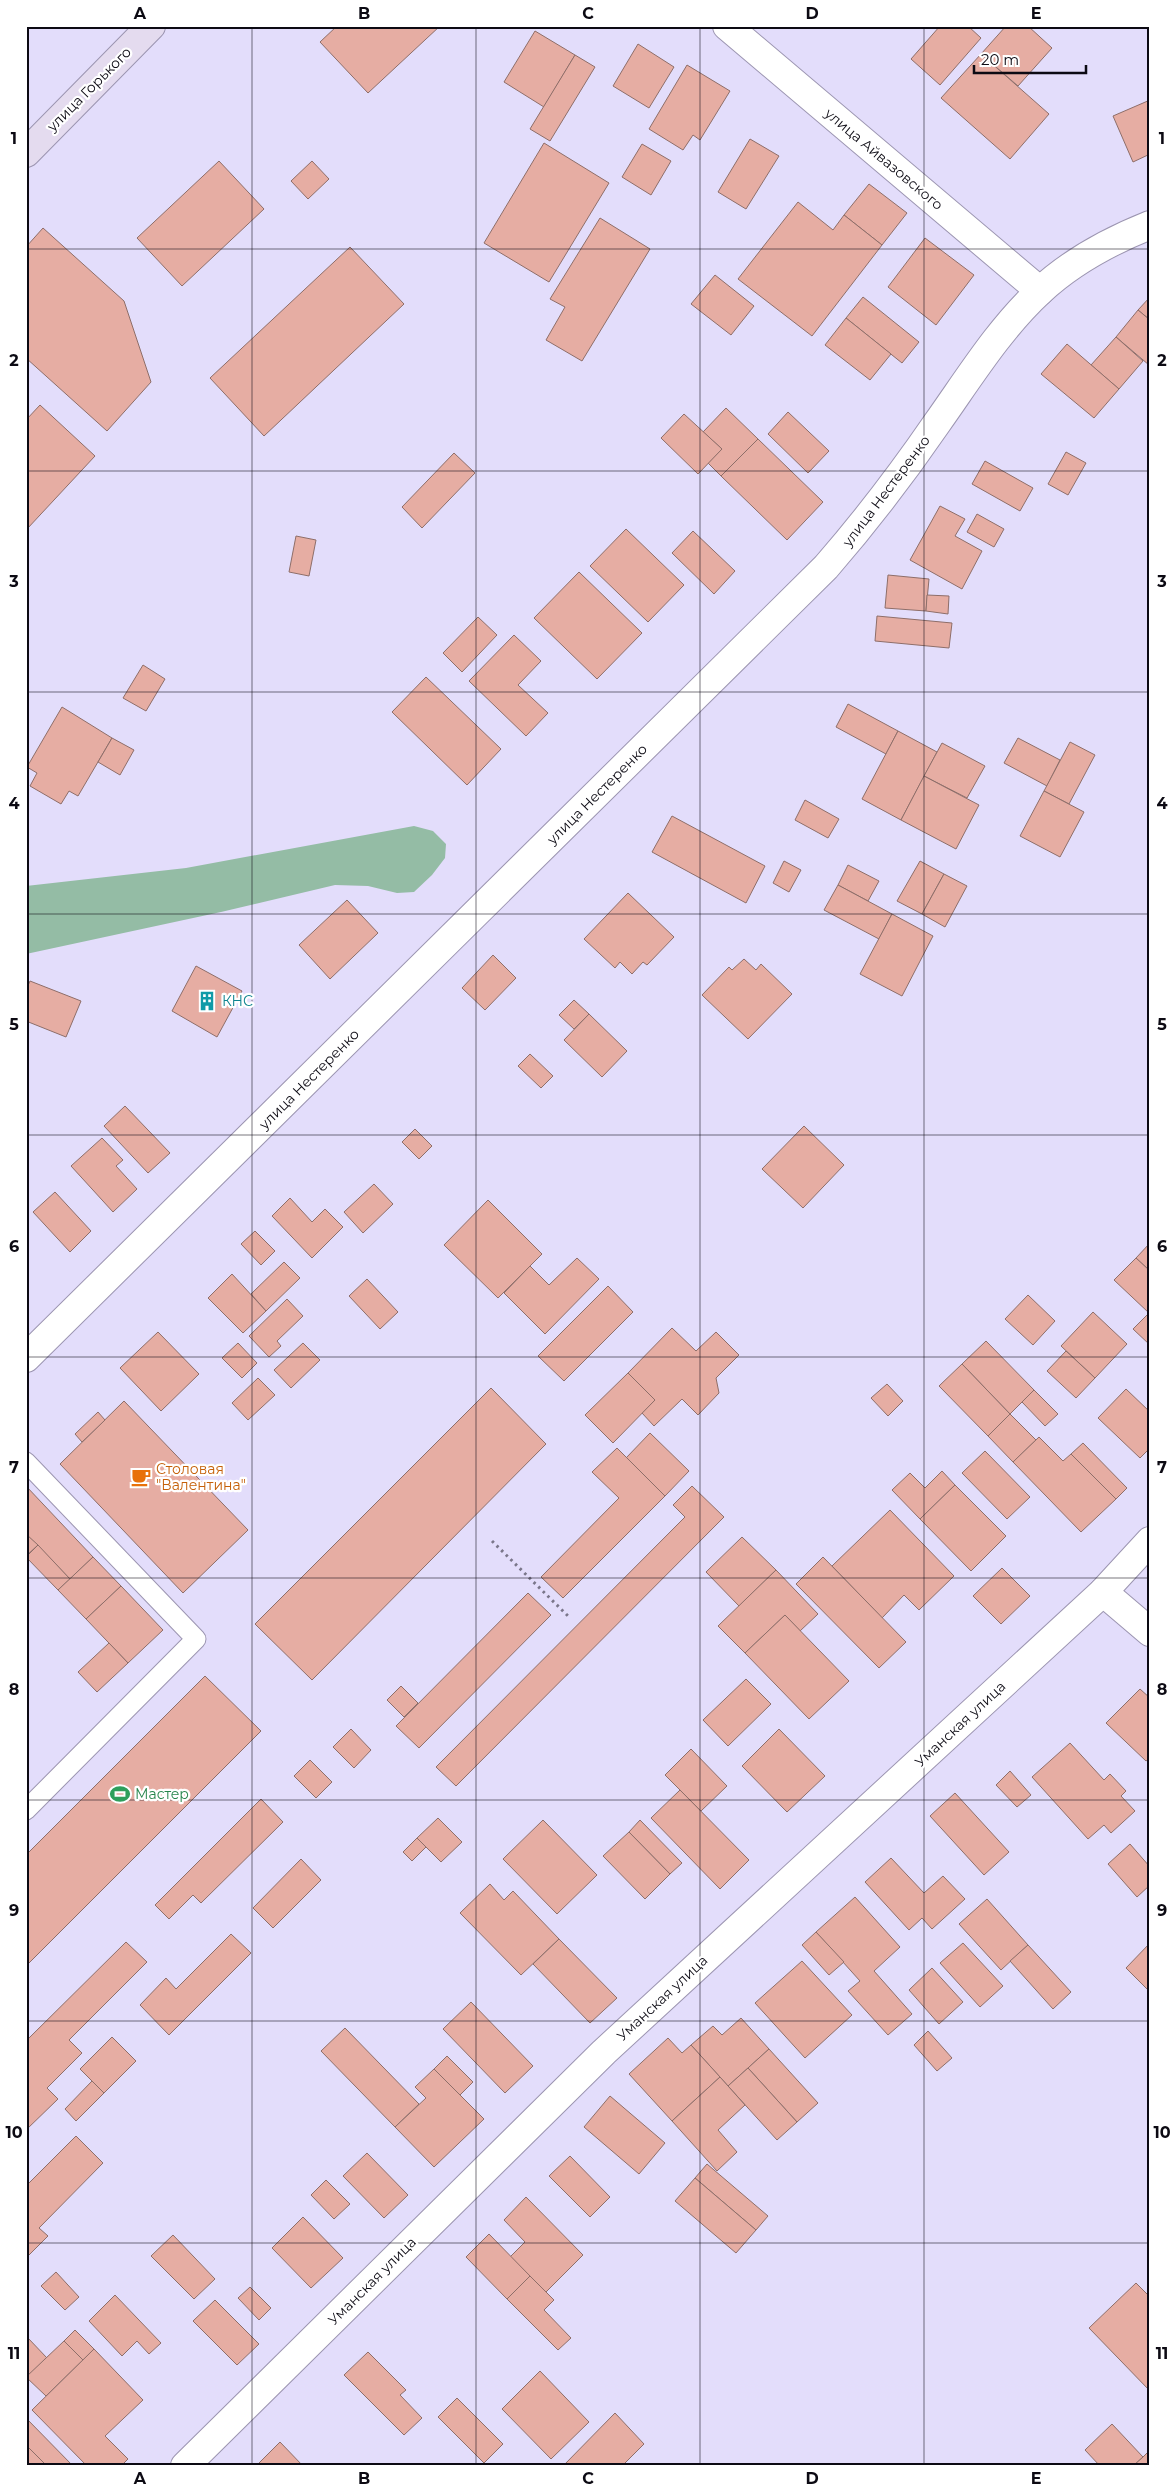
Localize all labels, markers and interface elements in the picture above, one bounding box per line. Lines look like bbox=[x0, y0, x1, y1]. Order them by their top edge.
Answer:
text: A bbox=[133, 4, 147, 23]
text: B bbox=[358, 4, 370, 23]
text: C bbox=[582, 4, 594, 23]
text: D bbox=[805, 4, 819, 23]
text: E bbox=[1031, 4, 1041, 23]
scale bar bbox=[974, 42, 1086, 74]
street label: улица Горького bbox=[42, 43, 135, 136]
text: 20 m bbox=[981, 50, 1019, 69]
street label: улица Айвазовского bbox=[820, 104, 947, 214]
text: 1 bbox=[11, 129, 17, 148]
text: 1 bbox=[1159, 129, 1165, 148]
text: 2 bbox=[9, 351, 19, 370]
text: 2 bbox=[1157, 351, 1167, 370]
street label: улица Нестеренко bbox=[838, 432, 934, 551]
text: 3 bbox=[8, 572, 19, 591]
text: 3 bbox=[1156, 572, 1167, 591]
street label: улица Нестеренко bbox=[542, 740, 651, 849]
text: 4 bbox=[8, 794, 20, 813]
text: 4 bbox=[1156, 794, 1168, 813]
building icon: КНС bbox=[196, 990, 218, 1012]
place label: КНС bbox=[222, 992, 253, 1010]
text: 5 bbox=[9, 1015, 19, 1034]
text: 5 bbox=[1157, 1015, 1167, 1034]
street label: улица Нестеренко bbox=[254, 1025, 363, 1134]
text: 6 bbox=[9, 1237, 19, 1256]
text: 6 bbox=[1157, 1237, 1167, 1256]
text: 7 bbox=[9, 1458, 19, 1477]
text: 7 bbox=[1157, 1458, 1167, 1477]
place label: Столовая "Валентина" bbox=[156, 1460, 246, 1494]
cafe icon: Столовая "Валентина" bbox=[130, 1466, 152, 1488]
street label: Уманская улица bbox=[911, 1677, 1009, 1771]
text: 8 bbox=[9, 1680, 19, 1699]
text: 8 bbox=[1157, 1680, 1167, 1699]
sports icon: Мастер bbox=[109, 1783, 131, 1805]
place label: Мастер bbox=[135, 1785, 189, 1803]
text: 9 bbox=[9, 1901, 19, 1920]
text: 9 bbox=[1157, 1901, 1167, 1920]
street label: Уманская улица bbox=[613, 1951, 711, 2045]
text: 10 bbox=[5, 2123, 23, 2142]
text: 10 bbox=[1153, 2123, 1171, 2142]
street label: Уманская улица bbox=[324, 2233, 420, 2329]
text: 11 bbox=[8, 2344, 20, 2363]
text: 11 bbox=[1156, 2344, 1168, 2363]
text: A bbox=[133, 2469, 147, 2488]
text: B bbox=[358, 2469, 370, 2488]
text: C bbox=[582, 2469, 594, 2488]
text: D bbox=[805, 2469, 819, 2488]
text: E bbox=[1031, 2469, 1041, 2488]

